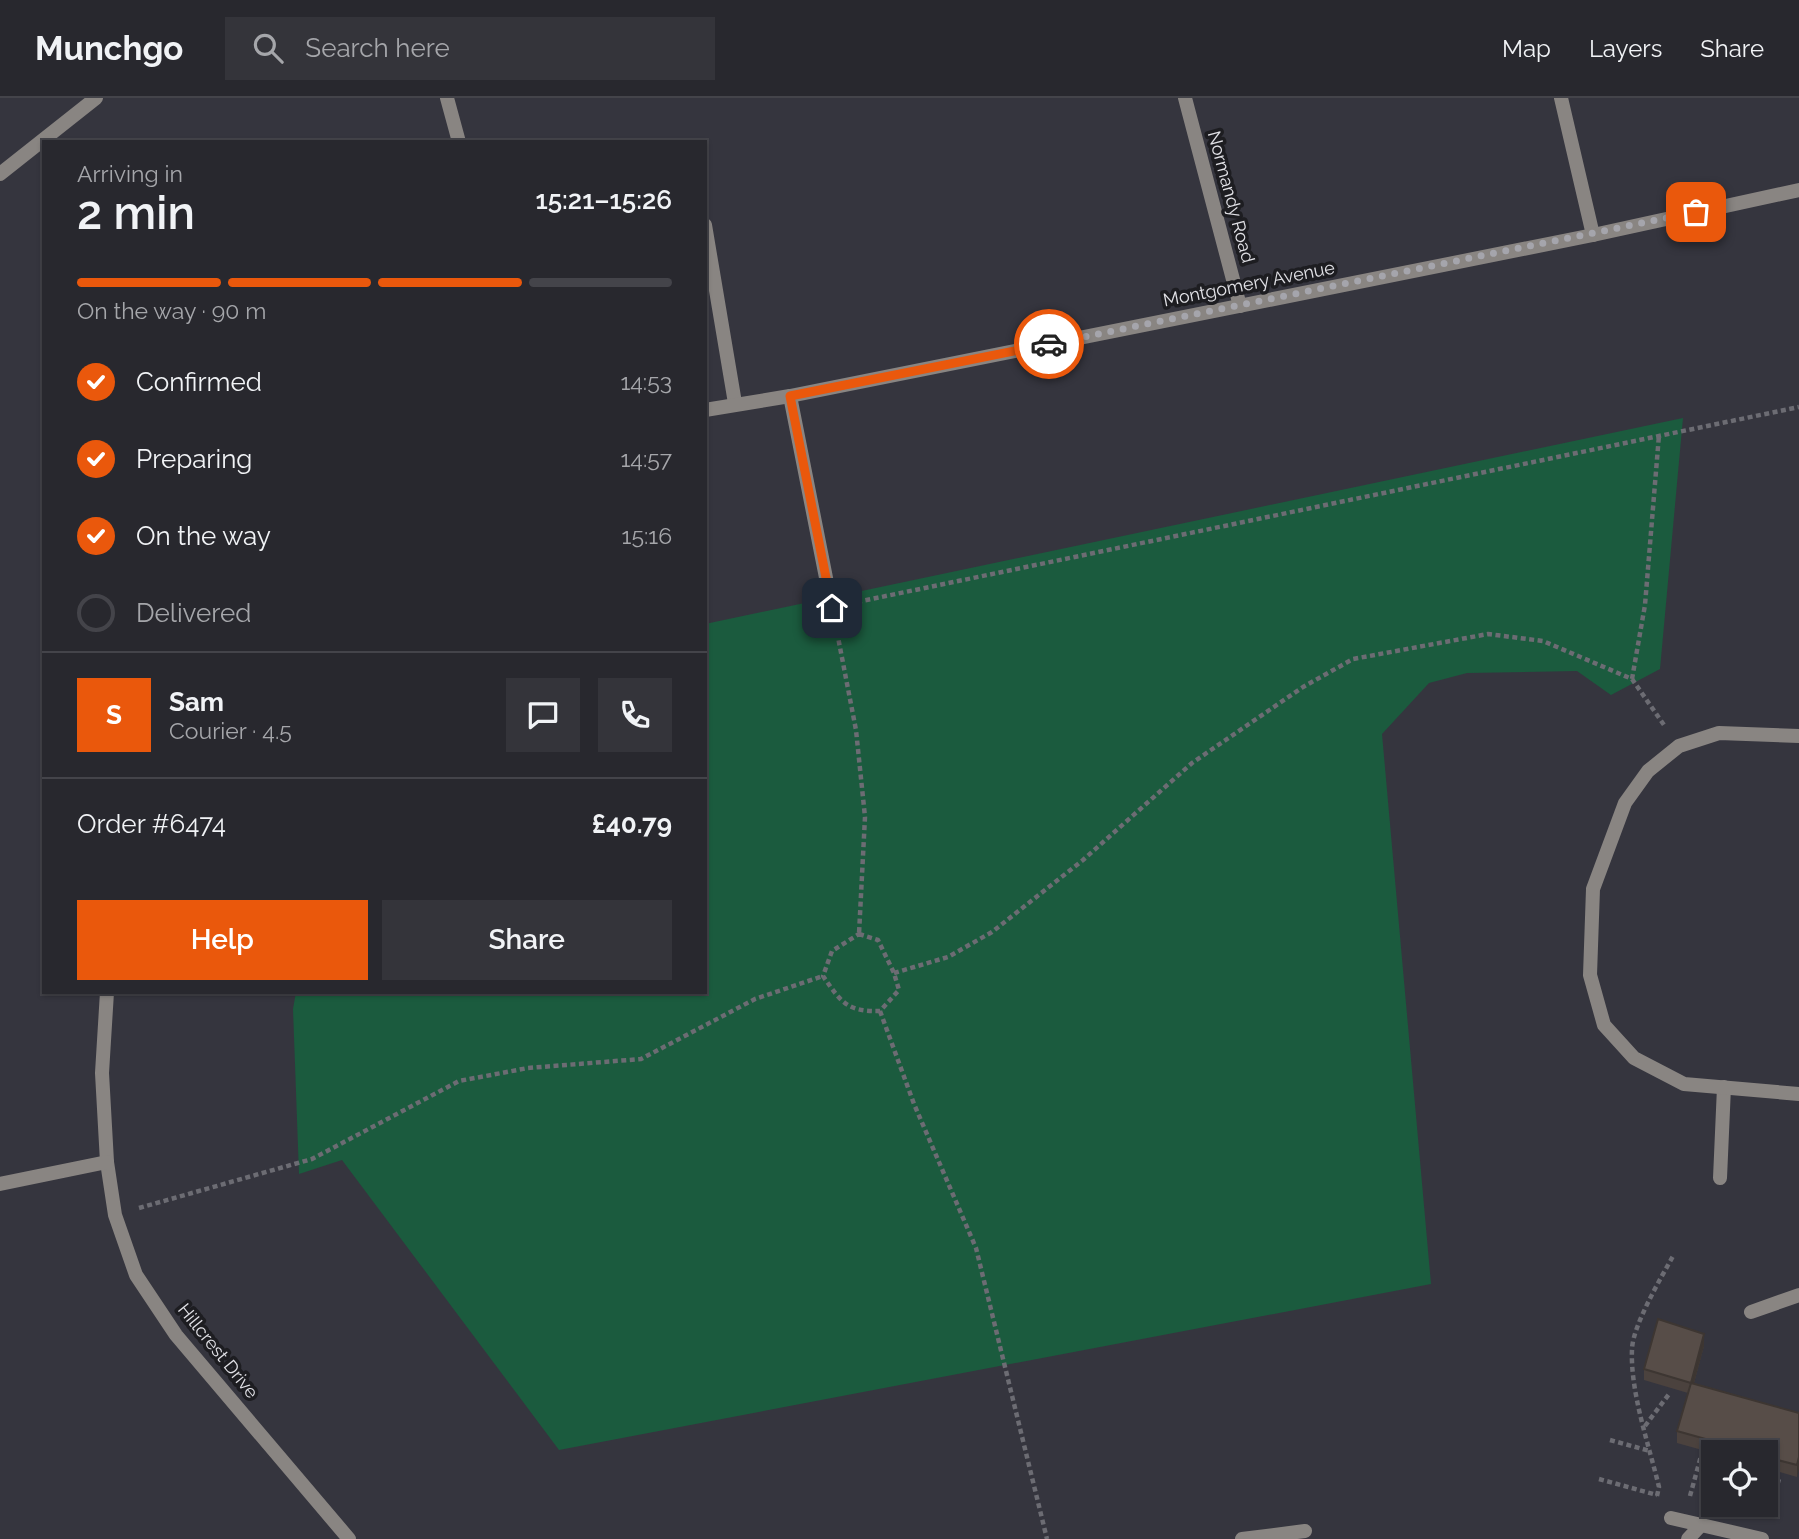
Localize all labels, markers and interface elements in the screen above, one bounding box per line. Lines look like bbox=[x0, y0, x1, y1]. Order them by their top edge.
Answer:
search box bbox=[225, 17, 715, 80]
text: Munchgo bbox=[35, 29, 183, 68]
icon: search bbox=[249, 29, 287, 67]
text: Search here bbox=[305, 33, 450, 63]
text: Map bbox=[1502, 34, 1551, 63]
text: Layers bbox=[1589, 34, 1662, 63]
text: Share bbox=[1700, 34, 1764, 63]
street label: Normandy Road bbox=[1204, 129, 1259, 265]
text: Arriving in bbox=[77, 160, 183, 187]
pin bbox=[1666, 182, 1726, 242]
text: 15:21–15:26 bbox=[535, 185, 672, 215]
text: 2 min bbox=[77, 186, 195, 240]
icon: bag bbox=[1677, 193, 1715, 231]
street label: Montgomery Avenue bbox=[1161, 256, 1337, 310]
text: On the way · 90 m bbox=[77, 297, 266, 324]
courier bbox=[1014, 309, 1084, 379]
icon: car bbox=[1030, 325, 1068, 363]
icon: check bbox=[77, 363, 115, 401]
text: Confirmed bbox=[136, 367, 262, 397]
text: 14:53 bbox=[620, 368, 672, 395]
icon: check bbox=[77, 440, 115, 478]
text: Preparing bbox=[136, 444, 252, 474]
text: 14:57 bbox=[621, 445, 672, 472]
icon: check bbox=[77, 517, 115, 555]
text: On the way bbox=[136, 521, 271, 551]
text: 15:16 bbox=[622, 522, 672, 549]
pin bbox=[802, 578, 862, 638]
icon: home bbox=[813, 589, 851, 627]
text: Delivered bbox=[136, 598, 251, 628]
button: chat bbox=[506, 678, 580, 752]
button: phone bbox=[598, 678, 672, 752]
text: Sam bbox=[169, 687, 224, 717]
text: S bbox=[106, 700, 122, 730]
text: Courier · 4.5 bbox=[169, 717, 292, 744]
text: Order #6474 bbox=[77, 809, 226, 839]
text: £40.79 bbox=[592, 809, 672, 839]
button: Help bbox=[77, 900, 368, 980]
button: Share bbox=[382, 900, 672, 980]
street label: Hillcrest Drive bbox=[174, 1299, 263, 1403]
map controls bbox=[1701, 1440, 1778, 1517]
button: locate bbox=[1701, 1440, 1778, 1517]

